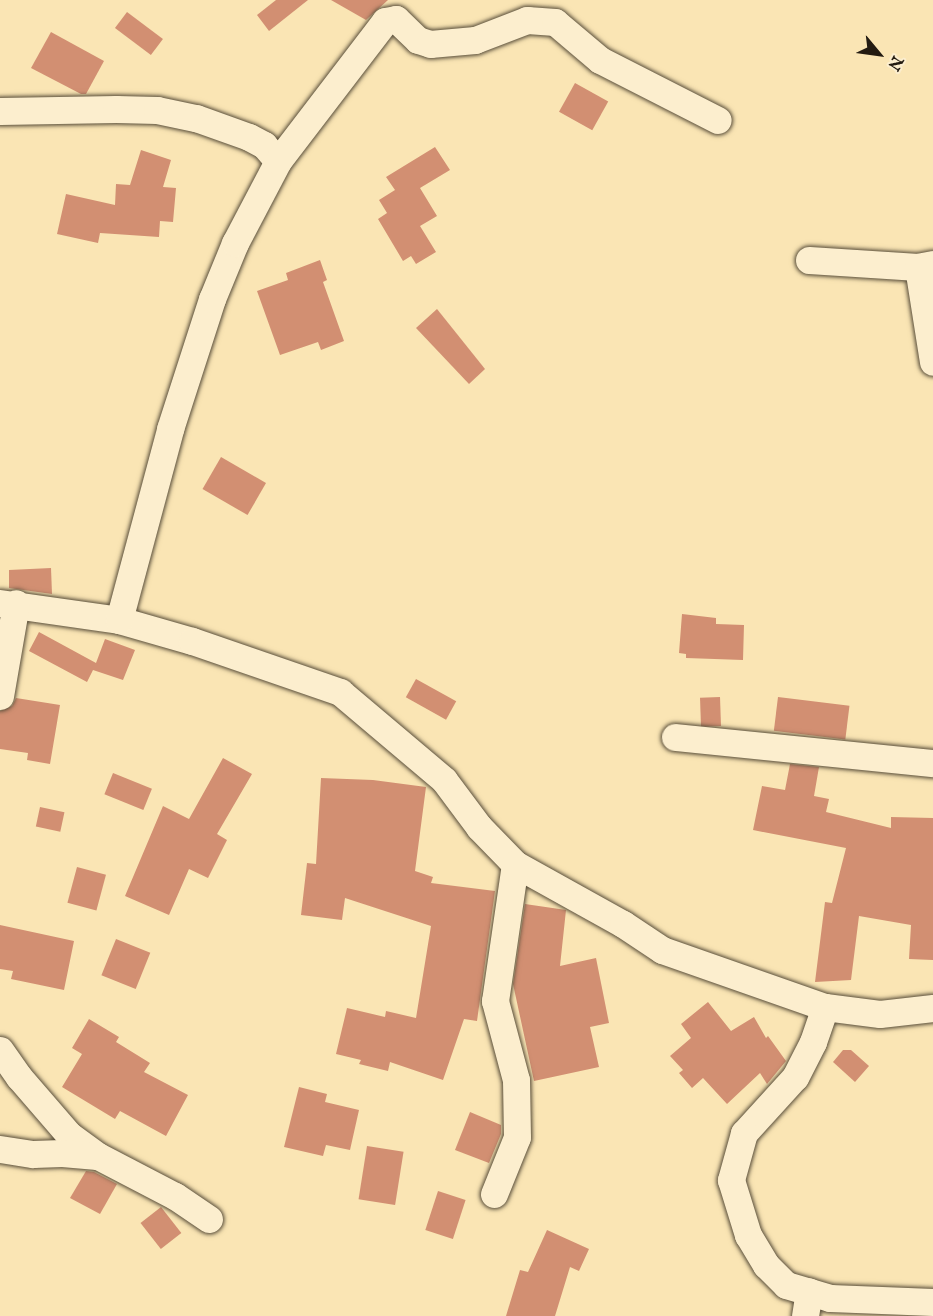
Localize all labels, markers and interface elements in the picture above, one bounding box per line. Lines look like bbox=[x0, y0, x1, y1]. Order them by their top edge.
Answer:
north arrow bbox=[849, 24, 909, 84]
text: N bbox=[883, 52, 907, 74]

